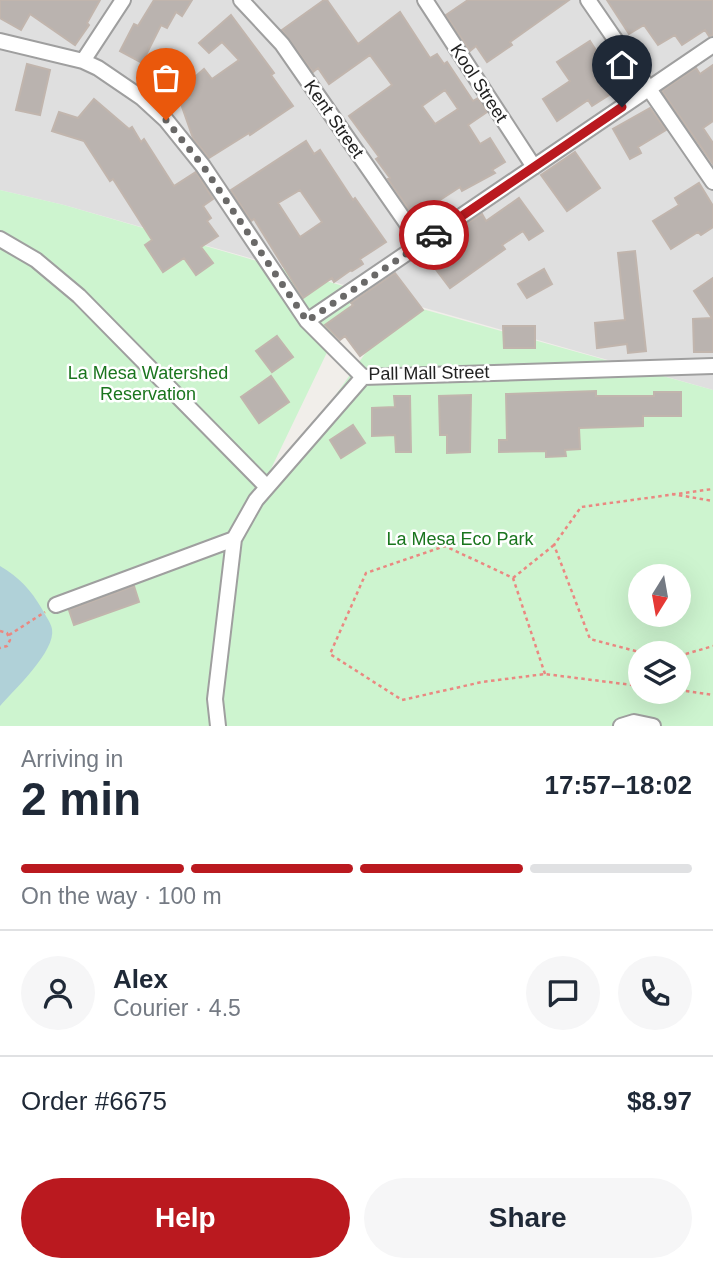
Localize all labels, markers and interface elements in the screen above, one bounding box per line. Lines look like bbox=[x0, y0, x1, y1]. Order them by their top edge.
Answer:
pin bbox=[592, 35, 652, 107]
street label: Kool Street bbox=[446, 40, 512, 126]
icon: home bbox=[603, 46, 641, 84]
pin bbox=[136, 48, 196, 120]
icon: bag bbox=[147, 59, 185, 97]
street label: Kent Street bbox=[300, 76, 368, 162]
courier bbox=[399, 200, 469, 270]
icon: car bbox=[415, 216, 453, 254]
street label: Pall Mall Street bbox=[368, 362, 490, 384]
park label: La Mesa Watershed Reservation bbox=[68, 363, 228, 404]
park label: La Mesa Eco Park bbox=[386, 529, 535, 549]
north arrow bbox=[628, 564, 691, 626]
map controls bbox=[628, 564, 691, 704]
button: layers bbox=[628, 641, 691, 704]
text: Arriving in bbox=[21, 746, 123, 772]
text: 17:57–18:02 bbox=[545, 770, 692, 800]
text: 2 min bbox=[21, 773, 141, 825]
text: On the way · 100 m bbox=[21, 883, 222, 909]
button: person bbox=[21, 956, 95, 1030]
button: chat bbox=[526, 956, 600, 1030]
button: phone bbox=[618, 956, 692, 1030]
text: Alex bbox=[113, 964, 168, 994]
text: Courier · 4.5 bbox=[113, 995, 241, 1021]
text: Order #6675 bbox=[21, 1086, 167, 1116]
text: $8.97 bbox=[627, 1086, 692, 1116]
button: Help bbox=[21, 1178, 350, 1258]
button: Share bbox=[364, 1178, 692, 1258]

